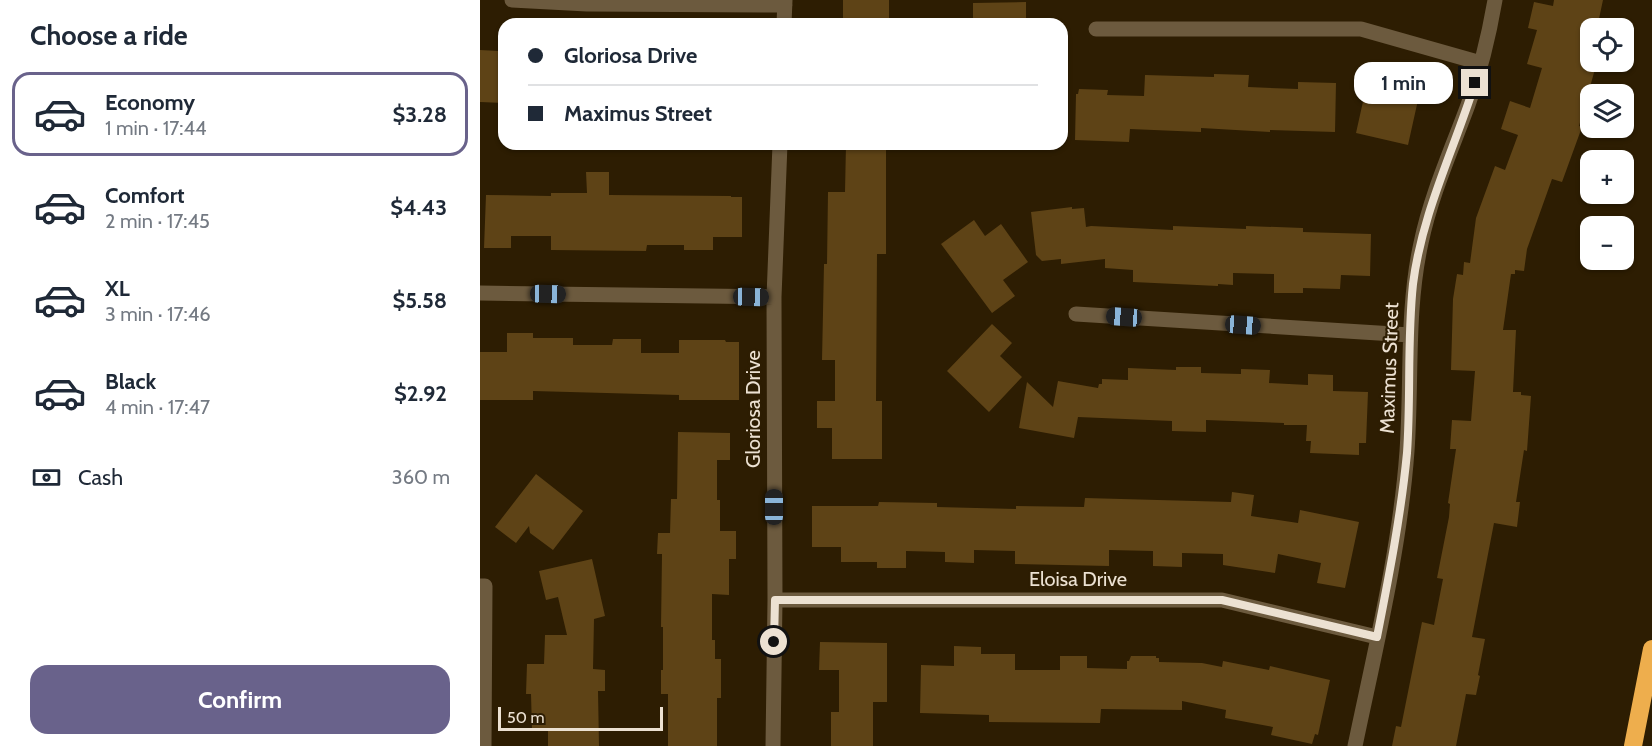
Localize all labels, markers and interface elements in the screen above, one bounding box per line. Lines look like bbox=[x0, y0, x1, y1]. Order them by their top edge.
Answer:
map controls bbox=[1580, 18, 1634, 270]
button: locate bbox=[1580, 18, 1634, 72]
text: Choose a ride bbox=[30, 19, 188, 52]
text: Gloriosa Drive bbox=[564, 42, 697, 69]
callout: 1 min bbox=[1355, 62, 1454, 104]
route end bbox=[1461, 69, 1488, 96]
text: 1 min bbox=[1381, 71, 1426, 95]
button: layers bbox=[1580, 84, 1634, 138]
icon: car bbox=[33, 87, 87, 141]
text: Economy bbox=[105, 89, 195, 116]
text: Maximus Street bbox=[564, 100, 712, 127]
text: $3.28 bbox=[393, 101, 447, 128]
text: 1 min · 17:44 bbox=[105, 116, 207, 140]
button: + bbox=[1580, 150, 1634, 204]
icon: car bbox=[33, 180, 87, 234]
text: Comfort bbox=[105, 182, 184, 209]
text: $4.43 bbox=[390, 194, 447, 221]
text: 2 min · 17:45 bbox=[105, 209, 210, 233]
button: − bbox=[1580, 216, 1634, 270]
icon: car bbox=[33, 273, 87, 327]
text: XL bbox=[105, 275, 130, 302]
car bbox=[530, 285, 566, 303]
text: $5.58 bbox=[392, 287, 447, 314]
car bbox=[733, 288, 769, 306]
text: 3 min · 17:46 bbox=[105, 302, 211, 326]
street label: Maximus Street bbox=[1375, 302, 1403, 434]
car bbox=[1105, 307, 1143, 327]
car bbox=[1224, 315, 1262, 335]
street label: Gloriosa Drive bbox=[741, 350, 765, 468]
icon: car bbox=[33, 366, 87, 420]
text: Black bbox=[105, 368, 156, 395]
text: $2.92 bbox=[394, 380, 447, 407]
text: 4 min · 17:47 bbox=[105, 395, 210, 419]
icon: cash bbox=[30, 461, 63, 494]
text: Cash bbox=[78, 464, 123, 491]
text: 360 m bbox=[392, 465, 450, 489]
car bbox=[765, 489, 783, 525]
street label: Eloisa Drive bbox=[1029, 567, 1127, 591]
route start bbox=[760, 628, 787, 655]
button: Confirm bbox=[30, 665, 450, 734]
scale bar bbox=[498, 704, 663, 732]
text: 50 m bbox=[507, 708, 544, 727]

